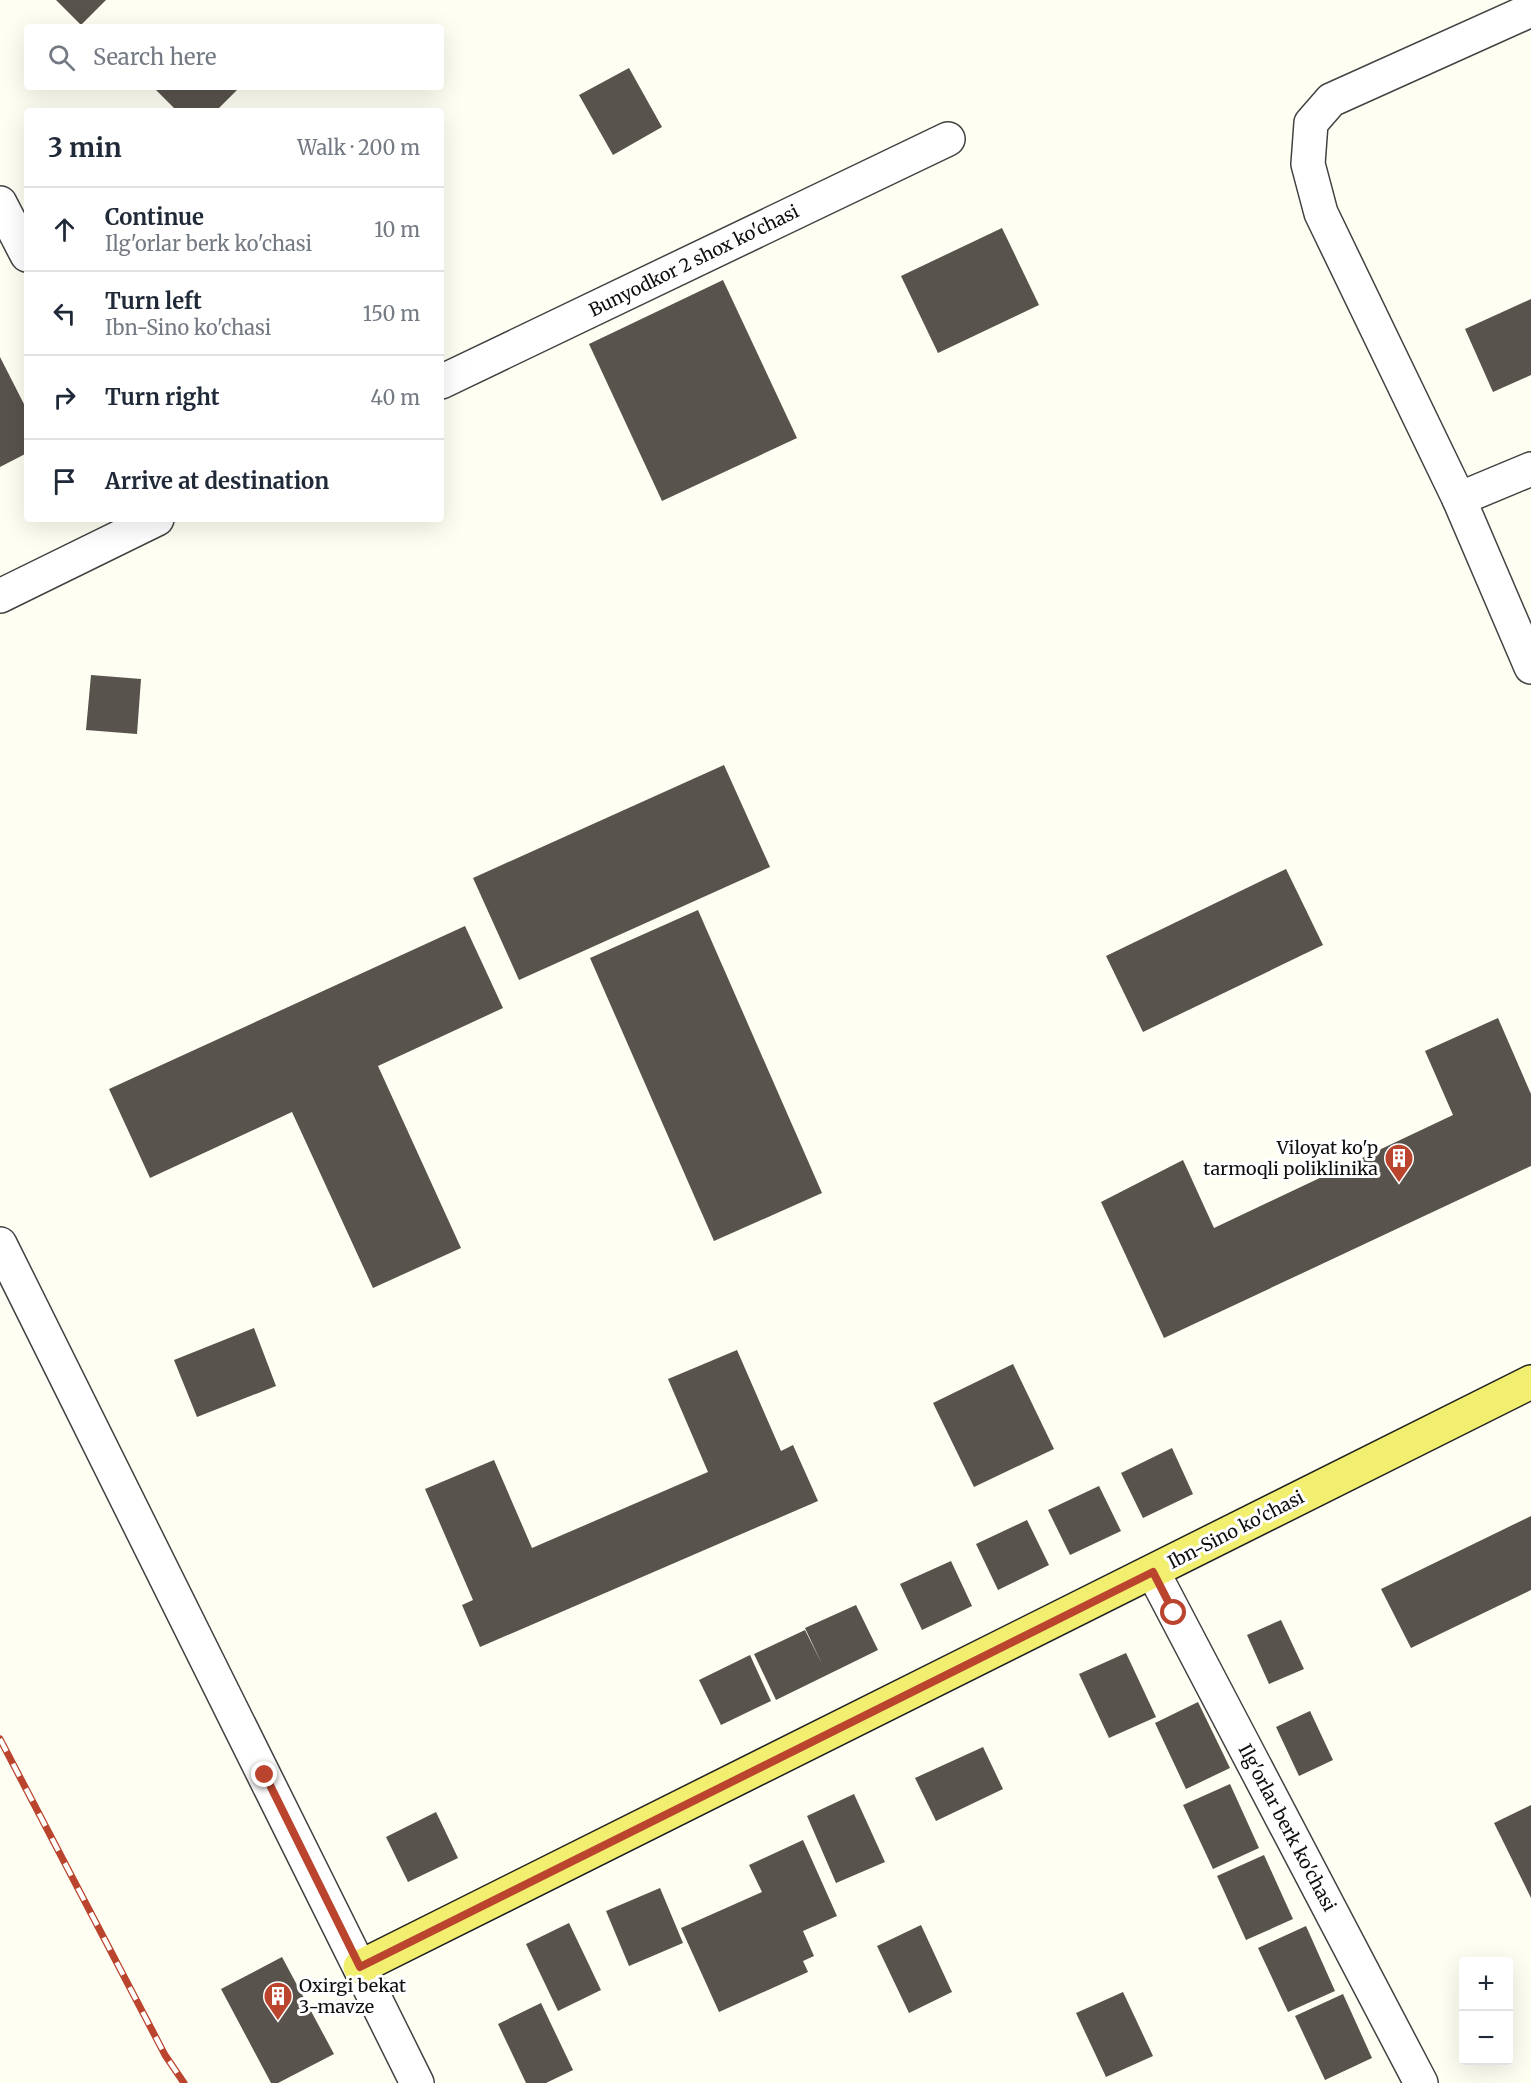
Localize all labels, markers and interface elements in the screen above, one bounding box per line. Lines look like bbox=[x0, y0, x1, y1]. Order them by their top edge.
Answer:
search box bbox=[24, 24, 444, 90]
icon: search bbox=[45, 41, 78, 74]
text: Search here bbox=[93, 43, 216, 71]
text: 3 min bbox=[48, 131, 122, 164]
text: Walk · 200 m bbox=[297, 135, 420, 160]
street label: Bunyodkor 2 shox ko'chasi bbox=[585, 200, 803, 321]
text: Continue bbox=[105, 203, 204, 231]
icon: ahead bbox=[48, 213, 81, 246]
text: 10 m bbox=[374, 217, 420, 242]
text: Ilg'orlar berk ko'chasi bbox=[105, 231, 312, 256]
text: Turn left bbox=[105, 287, 202, 315]
icon: left bbox=[48, 297, 81, 330]
text: 150 m bbox=[363, 301, 420, 326]
text: Ibn-Sino ko'chasi bbox=[105, 315, 271, 340]
icon: right bbox=[48, 381, 81, 414]
text: Turn right bbox=[105, 383, 219, 411]
text: 40 m bbox=[370, 385, 420, 410]
icon: arrive bbox=[48, 465, 81, 498]
text: Arrive at destination bbox=[105, 467, 329, 495]
place label: Viloyat ko'p tarmoqli poliklinika bbox=[1203, 1136, 1378, 1180]
building icon: Viloyat ko'p tarmoqli poliklinika bbox=[1383, 1142, 1415, 1184]
street label: Ibn-Sino ko'chasi bbox=[1164, 1485, 1308, 1574]
route start bbox=[1160, 1599, 1186, 1625]
street label: Ilg'orlar berk ko'chasi bbox=[1234, 1740, 1341, 1915]
route end bbox=[251, 1761, 277, 1787]
map controls bbox=[1459, 1957, 1513, 2065]
button: + bbox=[1459, 1957, 1513, 2011]
place label: Oxirgi bekat 3-mavze bbox=[299, 1974, 406, 2018]
building icon: Oxirgi bekat 3-mavze bbox=[262, 1980, 294, 2022]
button: − bbox=[1459, 2011, 1513, 2065]

